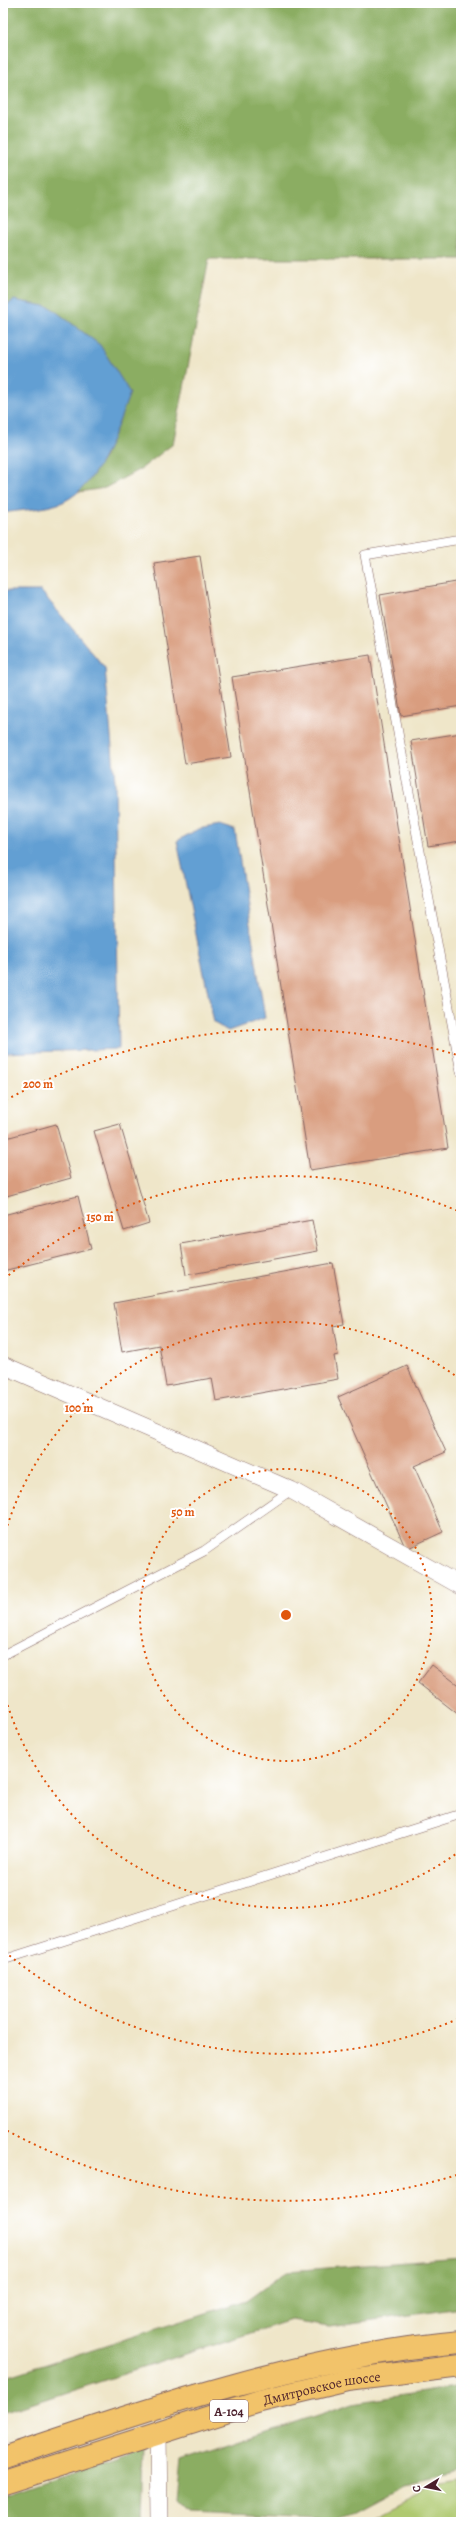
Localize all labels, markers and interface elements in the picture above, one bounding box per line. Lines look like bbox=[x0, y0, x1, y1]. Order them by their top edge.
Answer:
text: 200 m bbox=[23, 1076, 53, 1092]
text: 150 m bbox=[86, 1209, 114, 1225]
text: 100 m bbox=[65, 1400, 93, 1416]
text: 50 m bbox=[171, 1504, 195, 1520]
centre of rings bbox=[279, 1608, 293, 1622]
street label: Дмитровское шоссе bbox=[261, 2367, 382, 2410]
road number: А-104 bbox=[210, 2400, 248, 2422]
north arrow bbox=[406, 2467, 446, 2507]
text: С bbox=[409, 2484, 425, 2493]

